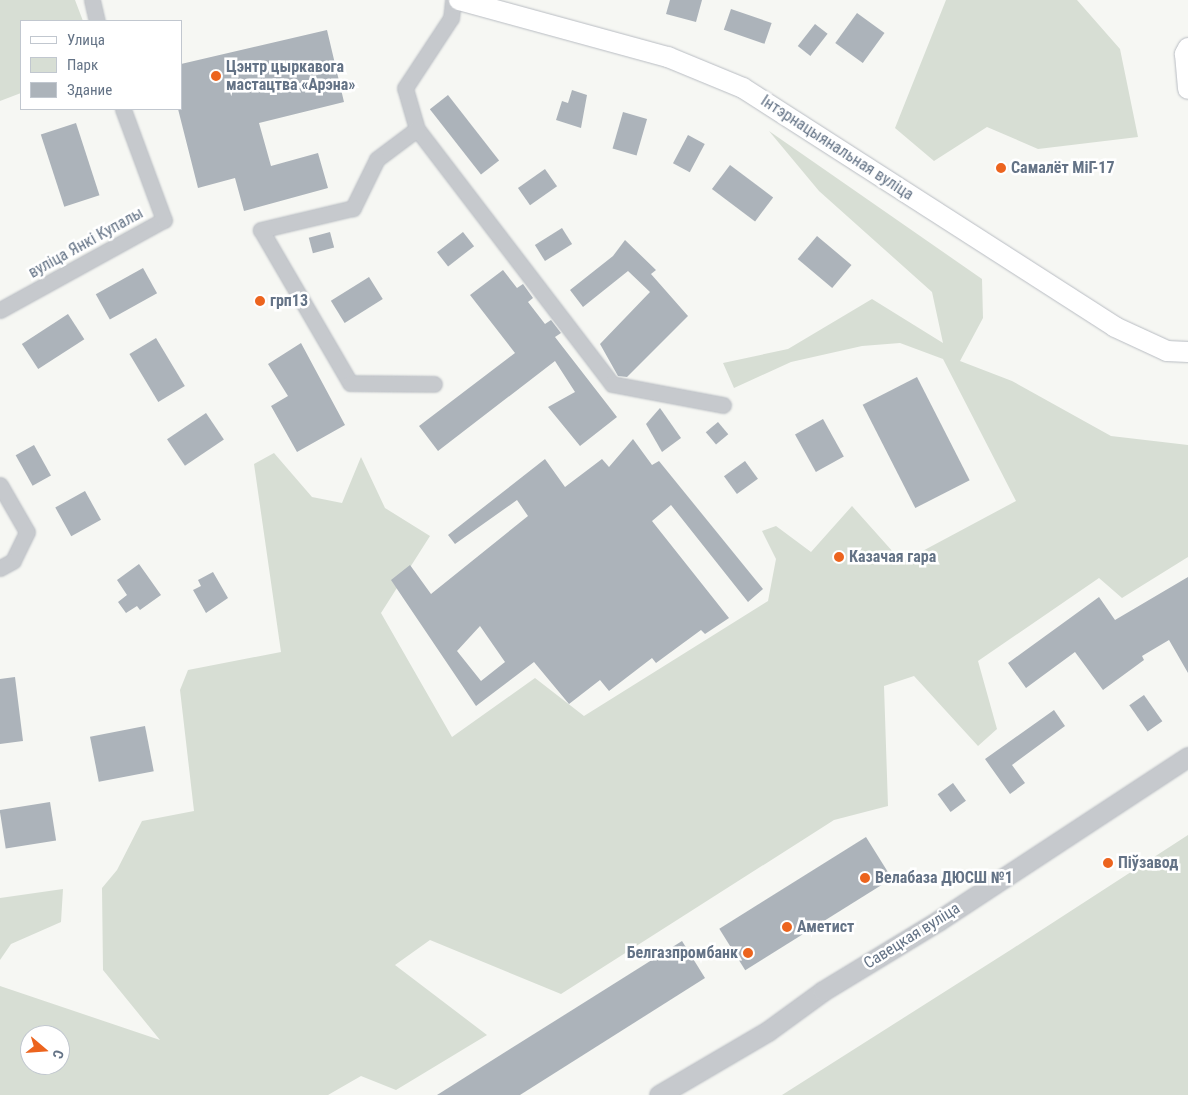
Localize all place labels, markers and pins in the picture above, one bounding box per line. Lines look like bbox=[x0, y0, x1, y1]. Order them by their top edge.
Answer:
place label: Цэнтр цыркавога мастацтва «Арэна» bbox=[226, 57, 355, 95]
marker: Цэнтр цыркавога мастацтва «Арэна» bbox=[210, 70, 222, 82]
place label: Самалёт МіГ-17 bbox=[1011, 158, 1115, 178]
marker: Самалёт МіГ-17 bbox=[995, 162, 1007, 174]
place label: грп13 bbox=[270, 291, 308, 311]
marker: грп13 bbox=[254, 295, 266, 307]
place label: Казачая гара bbox=[849, 547, 936, 567]
marker: Казачая гара bbox=[833, 551, 845, 563]
place label: Піўзавод bbox=[1118, 853, 1178, 873]
marker: Піўзавод bbox=[1102, 857, 1114, 869]
place label: Велабаза ДЮСШ №1 bbox=[875, 868, 1013, 888]
marker: Велабаза ДЮСШ №1 bbox=[859, 872, 871, 884]
place label: Аметист bbox=[797, 917, 854, 937]
marker: Аметист bbox=[781, 921, 793, 933]
place label: Белгазпромбанк bbox=[627, 943, 738, 963]
marker: Белгазпромбанк bbox=[742, 947, 754, 959]

